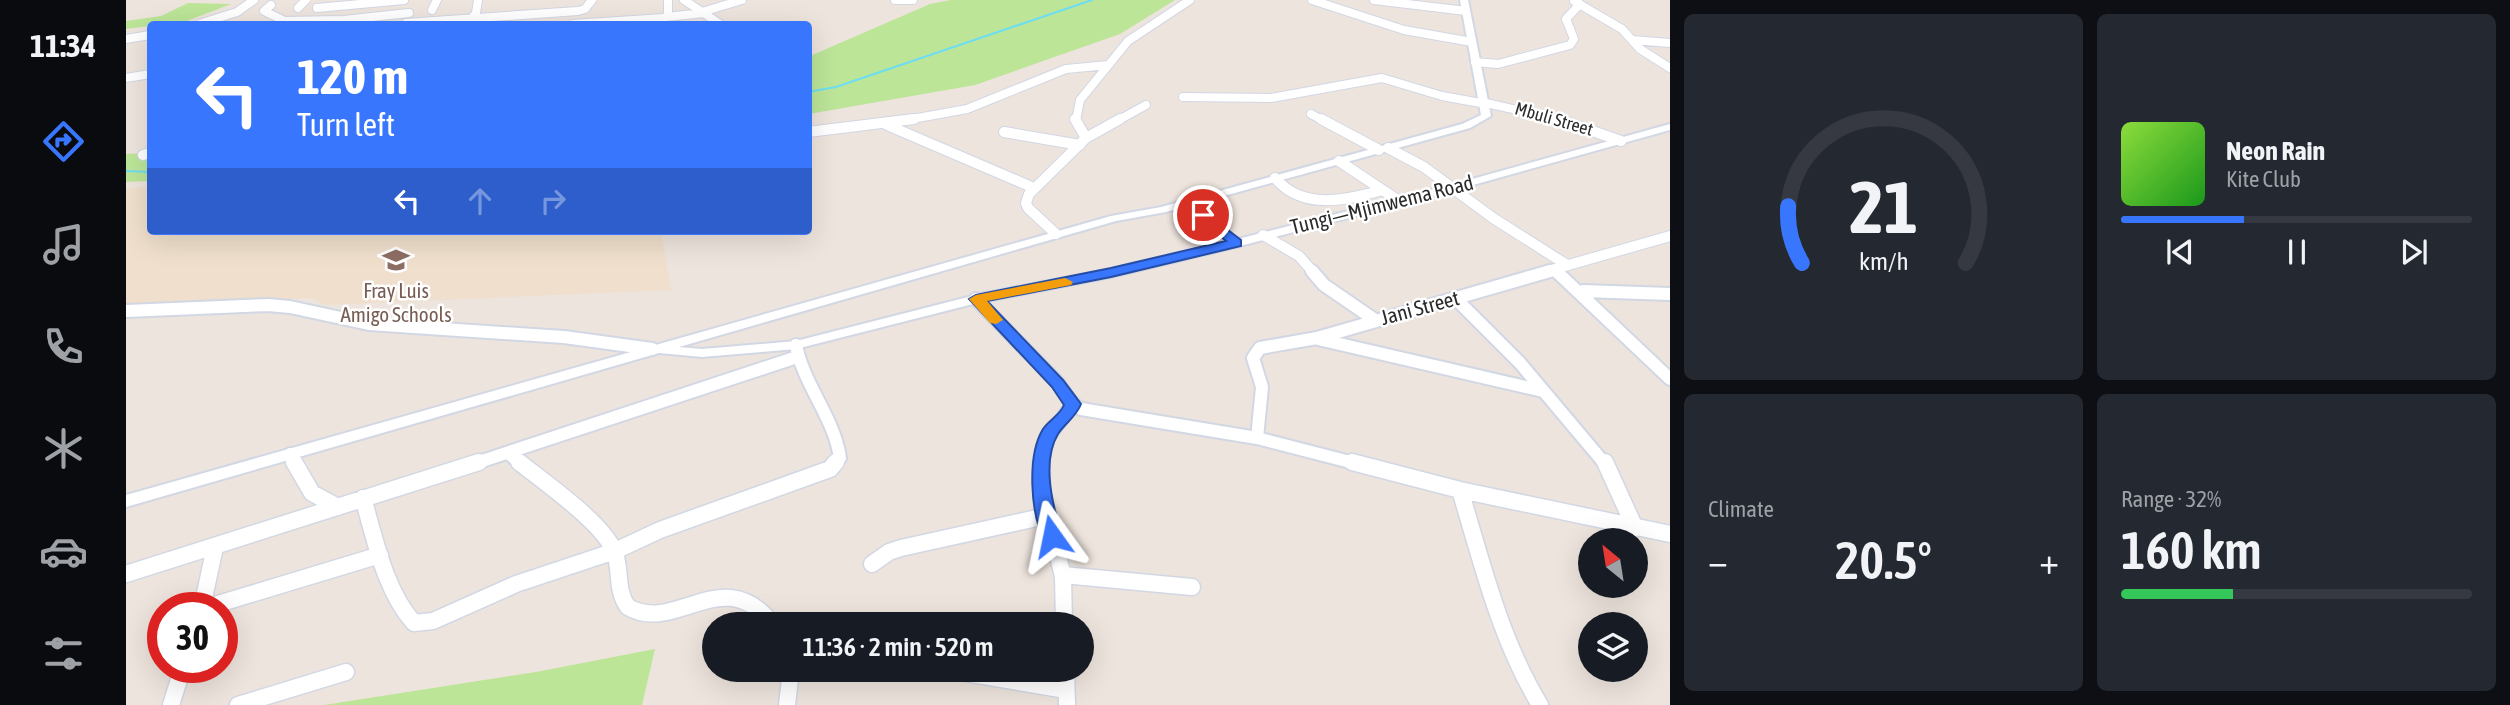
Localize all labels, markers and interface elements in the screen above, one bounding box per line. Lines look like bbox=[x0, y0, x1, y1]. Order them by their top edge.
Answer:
text: 11:34 bbox=[30, 27, 96, 64]
text: 120 m bbox=[297, 48, 408, 104]
icon: left bbox=[182, 49, 273, 140]
street label: Mbuli Street bbox=[1513, 97, 1596, 140]
text: Turn left bbox=[297, 106, 395, 143]
icon: directions bbox=[39, 117, 88, 166]
text: Neon Rain bbox=[2226, 136, 2325, 166]
text: 21 bbox=[1849, 165, 1918, 248]
text: Kite Club bbox=[2226, 166, 2301, 192]
street label: Tungi—Mjimwema Road bbox=[1288, 170, 1476, 238]
icon: left bbox=[388, 182, 426, 220]
icon: ahead bbox=[461, 182, 499, 220]
icon: right bbox=[534, 182, 572, 220]
pin bbox=[1173, 185, 1233, 245]
icon: arrive bbox=[1184, 196, 1222, 234]
icon: music bbox=[39, 220, 88, 269]
icon: previous bbox=[2161, 233, 2199, 271]
icon: pause bbox=[2278, 233, 2316, 271]
icon: next bbox=[2395, 233, 2433, 271]
school or university icon: Fray Luis Amigo Schools bbox=[381, 245, 411, 275]
text: km/h bbox=[1859, 247, 1908, 275]
place label: Fray Luis Amigo Schools bbox=[340, 278, 452, 326]
street label: Jani Street bbox=[1378, 285, 1462, 329]
icon: phone bbox=[39, 322, 88, 371]
icon: climate bbox=[39, 424, 88, 473]
text: Range · 32% bbox=[2121, 486, 2221, 512]
text: Climate bbox=[1708, 496, 1774, 522]
position arrow bbox=[1015, 499, 1089, 573]
text: 160 km bbox=[2121, 520, 2262, 580]
icon: car bbox=[39, 527, 88, 576]
north arrow bbox=[1578, 528, 1648, 598]
map controls bbox=[1578, 528, 1648, 682]
text: 20.5° bbox=[1835, 530, 1932, 590]
text: − bbox=[1708, 539, 1728, 582]
text: + bbox=[2039, 539, 2059, 582]
speed limit sign: 30 bbox=[147, 592, 238, 683]
button: layers bbox=[1578, 612, 1648, 682]
icon: filters bbox=[39, 629, 88, 678]
text: 11:36 · 2 min · 520 m bbox=[803, 632, 993, 662]

